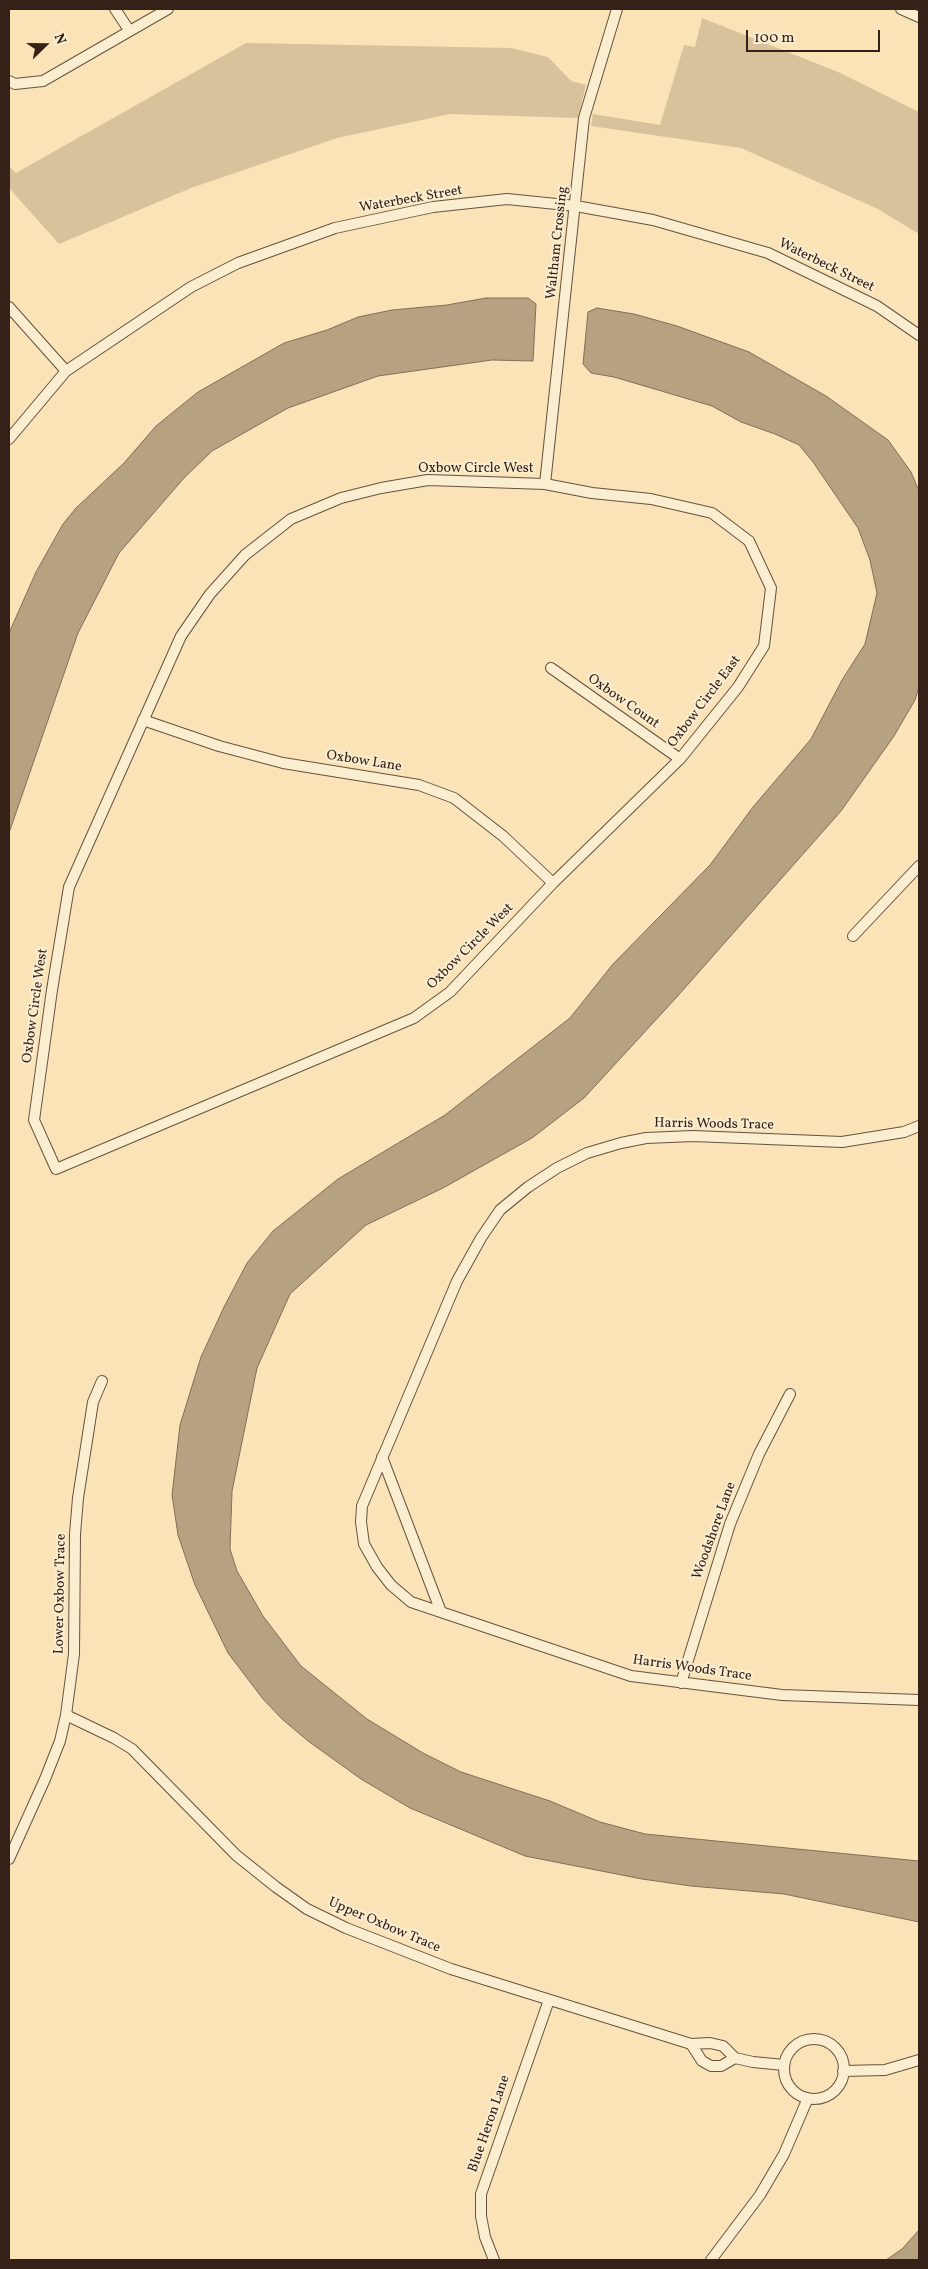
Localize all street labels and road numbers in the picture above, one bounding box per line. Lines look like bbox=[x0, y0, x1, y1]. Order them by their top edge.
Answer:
street label: Waterbeck Street bbox=[358, 183, 464, 217]
street label: Waltham Crossing bbox=[544, 186, 572, 300]
street label: Waterbeck Street bbox=[775, 236, 877, 296]
street label: Oxbow Circle West bbox=[418, 461, 534, 477]
street label: Oxbow Circle East bbox=[665, 653, 745, 751]
street label: Oxbow Count bbox=[584, 671, 662, 733]
street label: Oxbow Lane bbox=[325, 748, 403, 776]
street label: Oxbow Circle West bbox=[424, 900, 518, 994]
street label: Oxbow Circle West bbox=[20, 948, 52, 1064]
street label: Harris Woods Trace bbox=[654, 1116, 774, 1134]
street label: Woodshore Lane bbox=[690, 1480, 740, 1582]
street label: Lower Oxbow Trace bbox=[52, 1534, 70, 1654]
street label: Harris Woods Trace bbox=[631, 1652, 753, 1686]
street label: Upper Oxbow Trace bbox=[325, 1895, 443, 1957]
street label: Blue Heron Lane bbox=[466, 2073, 514, 2175]

